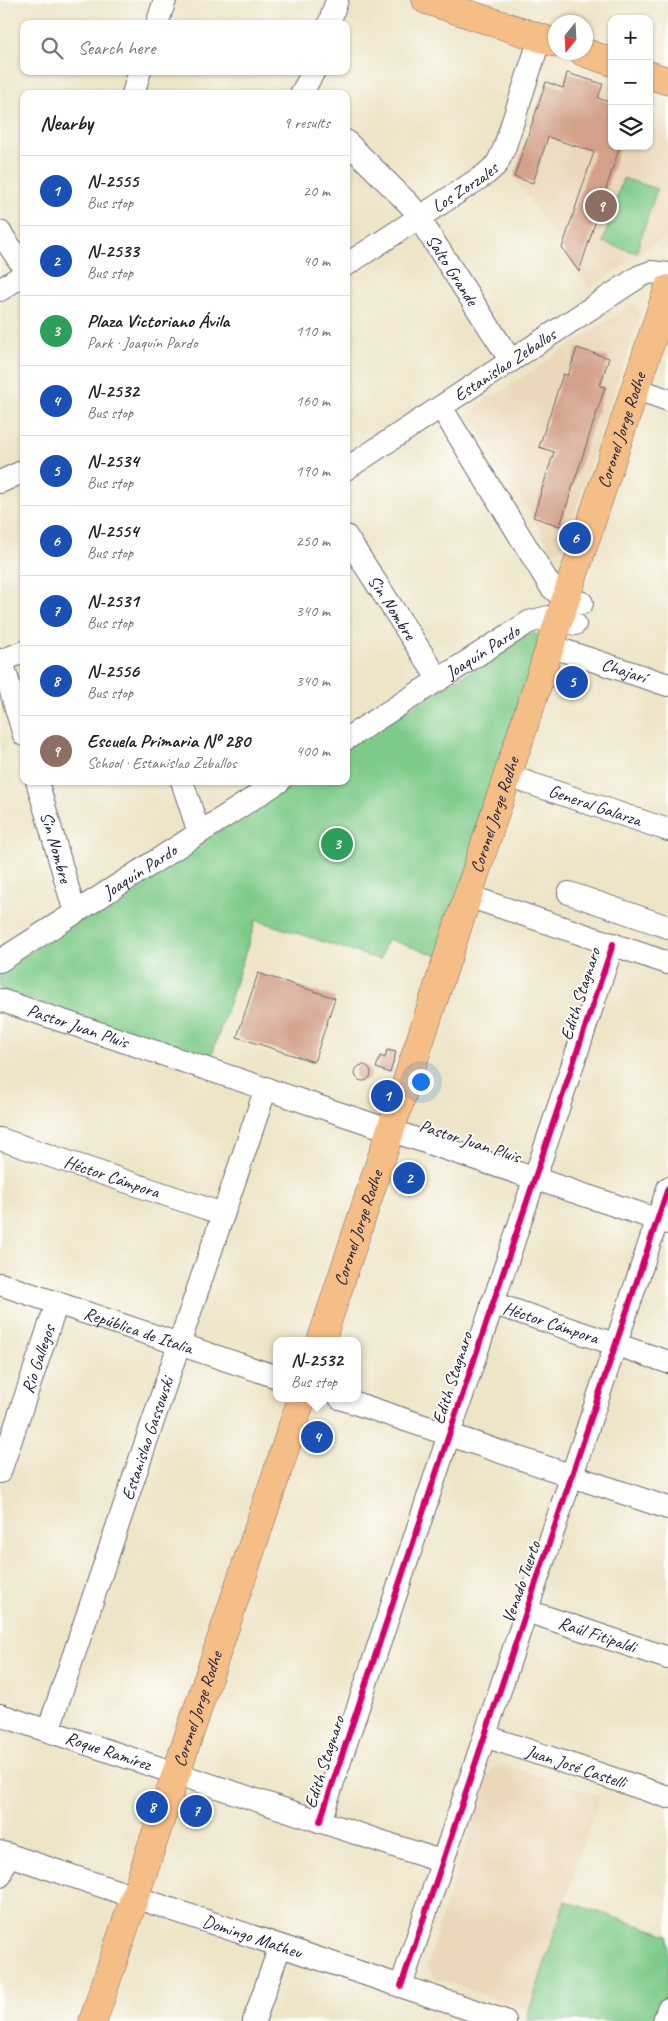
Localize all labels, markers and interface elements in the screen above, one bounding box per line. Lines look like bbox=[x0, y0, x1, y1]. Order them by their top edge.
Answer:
north arrow bbox=[548, 15, 593, 60]
map controls bbox=[608, 15, 653, 150]
button: + bbox=[608, 15, 653, 60]
search box bbox=[20, 20, 350, 75]
icon: search bbox=[38, 34, 66, 62]
text: Search here bbox=[78, 36, 155, 60]
button: − bbox=[608, 60, 653, 105]
button: layers bbox=[608, 105, 653, 150]
text: Nearby bbox=[40, 110, 93, 136]
text: 9 results bbox=[283, 113, 330, 133]
street label: Los Zorzales bbox=[428, 156, 504, 217]
text: N-2555 bbox=[87, 169, 138, 193]
text: 1 bbox=[52, 181, 60, 201]
text: 20 m bbox=[303, 181, 330, 201]
pin: 9 bbox=[585, 187, 617, 225]
text: Bus stop bbox=[87, 193, 133, 213]
street label: Salto Grande bbox=[421, 230, 484, 310]
text: N-2533 bbox=[87, 239, 139, 263]
text: 2 bbox=[52, 251, 60, 271]
text: 40 m bbox=[303, 251, 330, 271]
text: Bus stop bbox=[87, 263, 133, 283]
text: Plaza Victoriano Ávila bbox=[87, 309, 229, 333]
text: 3 bbox=[52, 321, 60, 341]
text: 110 m bbox=[296, 321, 330, 341]
street label: Estanislao Zeballos bbox=[450, 322, 561, 406]
text: Park · Joaquín Pardo bbox=[87, 333, 197, 353]
street label: Coronel Jorge Rodhe bbox=[592, 369, 651, 491]
text: N-2532 bbox=[87, 379, 139, 403]
text: 4 bbox=[52, 391, 60, 411]
text: 160 m bbox=[296, 391, 330, 411]
text: Bus stop bbox=[87, 403, 133, 423]
text: N-2534 bbox=[87, 449, 139, 473]
text: 5 bbox=[53, 461, 59, 481]
text: 190 m bbox=[296, 461, 330, 481]
text: Bus stop bbox=[87, 473, 133, 493]
text: N-2554 bbox=[87, 519, 139, 543]
pin: 6 bbox=[559, 519, 591, 557]
text: 6 bbox=[52, 531, 60, 551]
text: 250 m bbox=[296, 531, 330, 551]
text: Bus stop bbox=[87, 543, 133, 563]
street label: Sin Nombre bbox=[363, 571, 422, 645]
text: N-2531 bbox=[87, 589, 139, 613]
text: 7 bbox=[52, 601, 60, 621]
text: 340 m bbox=[296, 601, 330, 621]
text: Bus stop bbox=[87, 613, 133, 633]
street label: Joaquín Pardo bbox=[440, 619, 525, 684]
street label: Chajarí bbox=[599, 653, 653, 689]
text: N-2556 bbox=[87, 659, 139, 683]
pin: 5 bbox=[556, 663, 588, 701]
text: 8 bbox=[52, 671, 60, 691]
text: 340 m bbox=[296, 671, 330, 691]
text: Bus stop bbox=[87, 683, 133, 703]
text: Escuela Primaria Nº 280 bbox=[87, 729, 250, 753]
text: 9 bbox=[52, 741, 60, 761]
text: 400 m bbox=[296, 741, 330, 761]
text: School · Estanislao Zeballos bbox=[87, 753, 236, 773]
street label: Coronel Jorge Rodhe bbox=[465, 753, 524, 876]
street label: General Galarza bbox=[546, 779, 646, 832]
street label: Sin Nombre bbox=[35, 809, 77, 886]
pin: 3 bbox=[321, 825, 353, 863]
street label: Joaquín Pardo bbox=[98, 838, 182, 904]
street label: Edith Stagnaro bbox=[555, 944, 606, 1043]
street label: Pastor Juan Pluis bbox=[24, 999, 133, 1054]
your location bbox=[408, 1069, 434, 1095]
pin: 1 bbox=[371, 1077, 403, 1115]
street label: Pastor Juan Pluis bbox=[417, 1114, 525, 1168]
street label: Héctor Cámpora bbox=[61, 1150, 164, 1203]
pin: 2 bbox=[393, 1159, 425, 1197]
street label: Coronel Jorge Rodhe bbox=[329, 1166, 388, 1289]
street label: Héctor Cámpora bbox=[500, 1297, 603, 1349]
street label: República de Italia bbox=[81, 1302, 197, 1359]
street label: Río Gallegos bbox=[16, 1321, 60, 1396]
street label: Edith Stagnaro bbox=[427, 1328, 478, 1427]
popup bbox=[273, 1337, 361, 1402]
text: N-2532 bbox=[291, 1348, 343, 1372]
street label: Estanislao Gassowski bbox=[116, 1371, 179, 1503]
text: Bus stop bbox=[291, 1372, 337, 1392]
pin: 4 bbox=[301, 1418, 333, 1456]
street label: Venado Tuerto bbox=[497, 1537, 546, 1626]
street label: Raúl Fitipaldi bbox=[556, 1611, 641, 1658]
street label: Coronel Jorge Rodhe bbox=[168, 1647, 228, 1770]
street label: Edith Stagnaro bbox=[299, 1712, 350, 1811]
street label: Roque Ramírez bbox=[63, 1726, 156, 1776]
street label: Juan José Castelli bbox=[523, 1739, 631, 1794]
pin: 8 bbox=[136, 1788, 168, 1826]
pin: 7 bbox=[180, 1792, 212, 1830]
street label: Domingo Matheu bbox=[200, 1910, 306, 1964]

